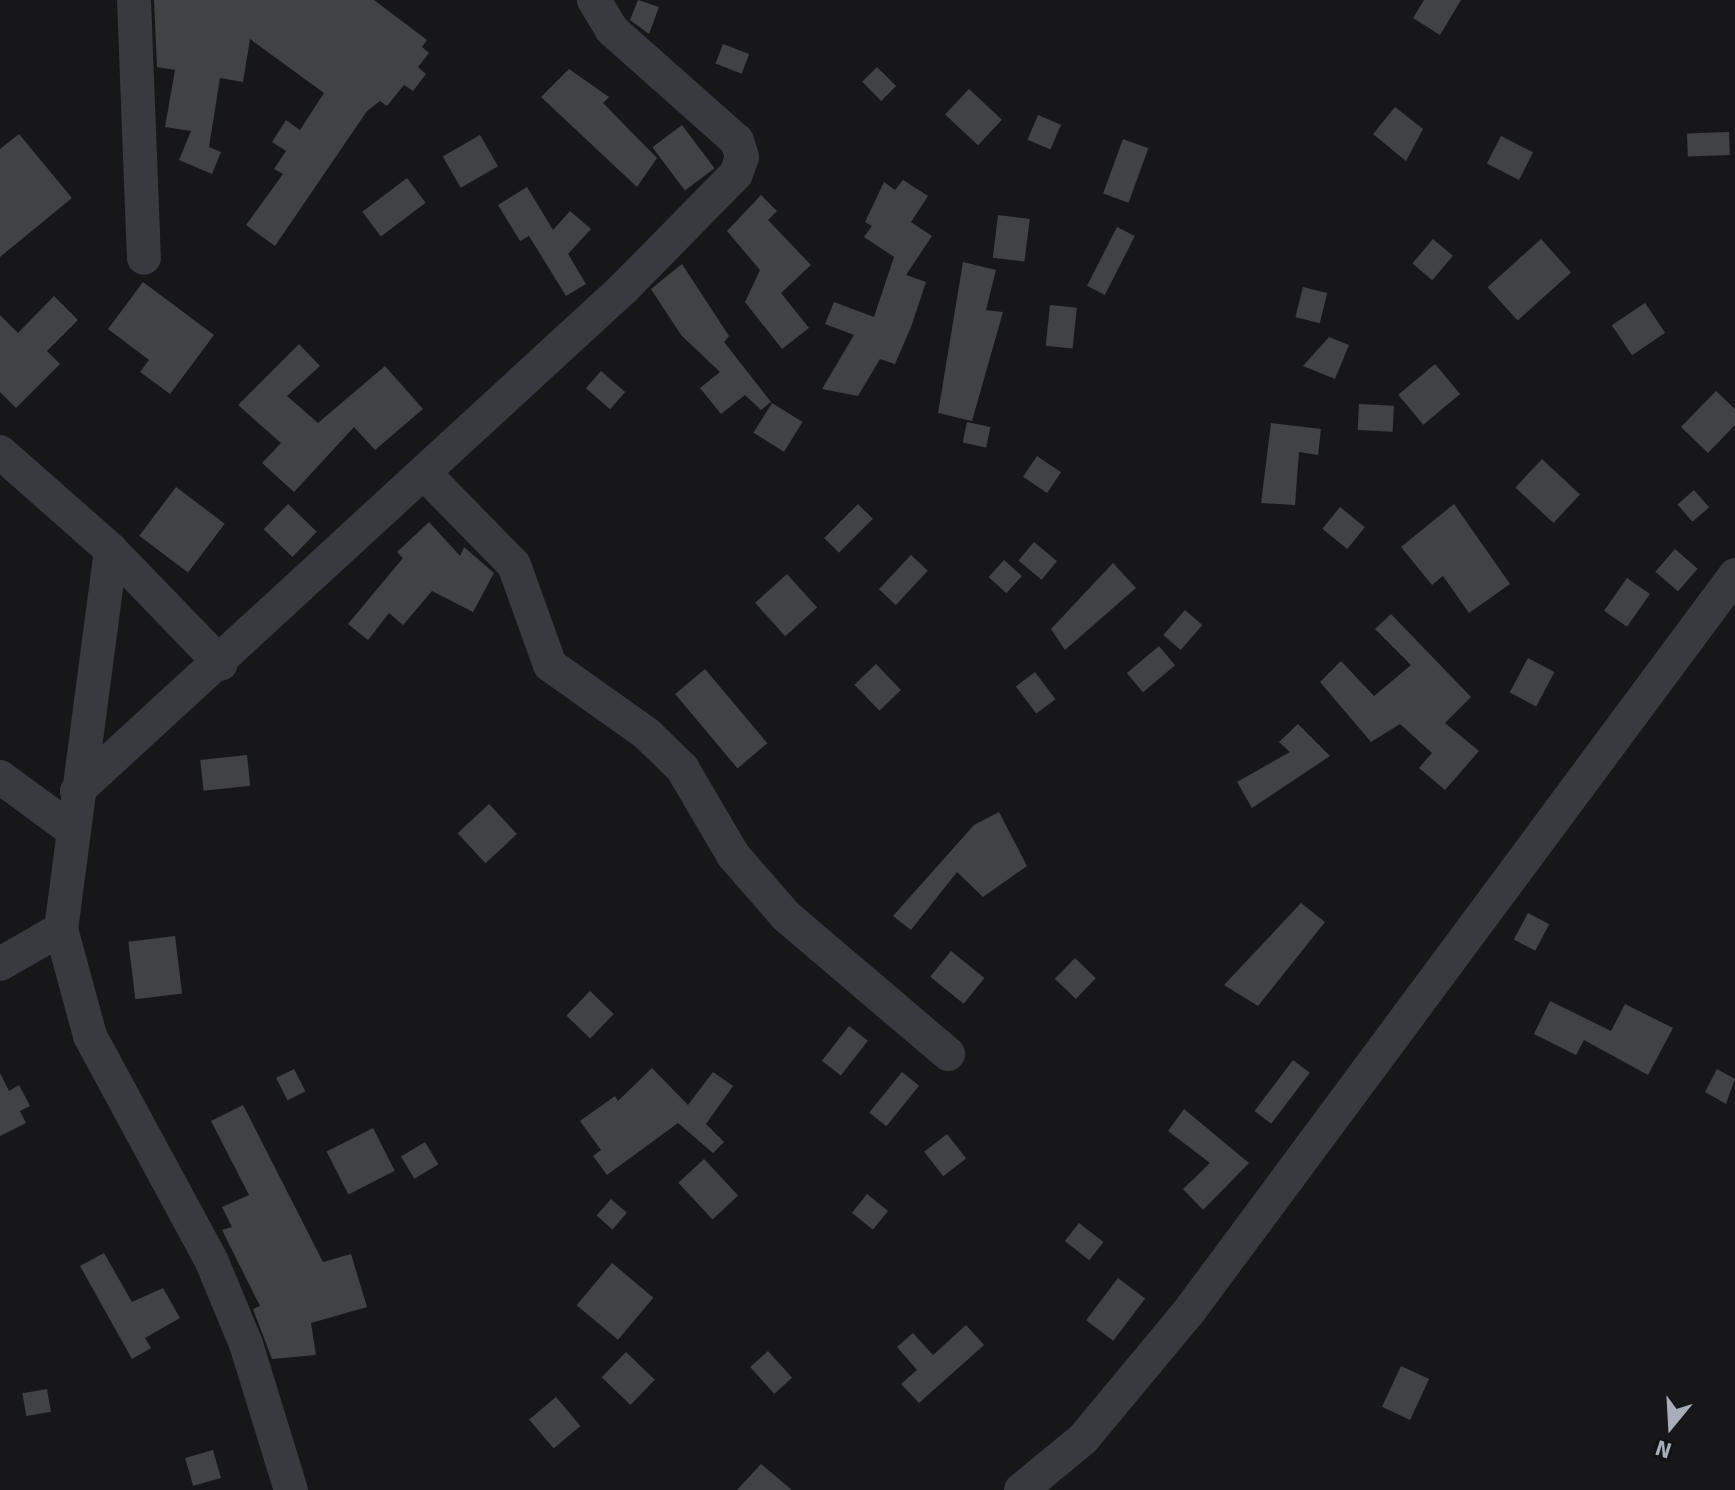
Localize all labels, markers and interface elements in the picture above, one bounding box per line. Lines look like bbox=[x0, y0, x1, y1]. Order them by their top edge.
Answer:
north arrow bbox=[1631, 1386, 1711, 1466]
text: N bbox=[1652, 1434, 1675, 1465]

